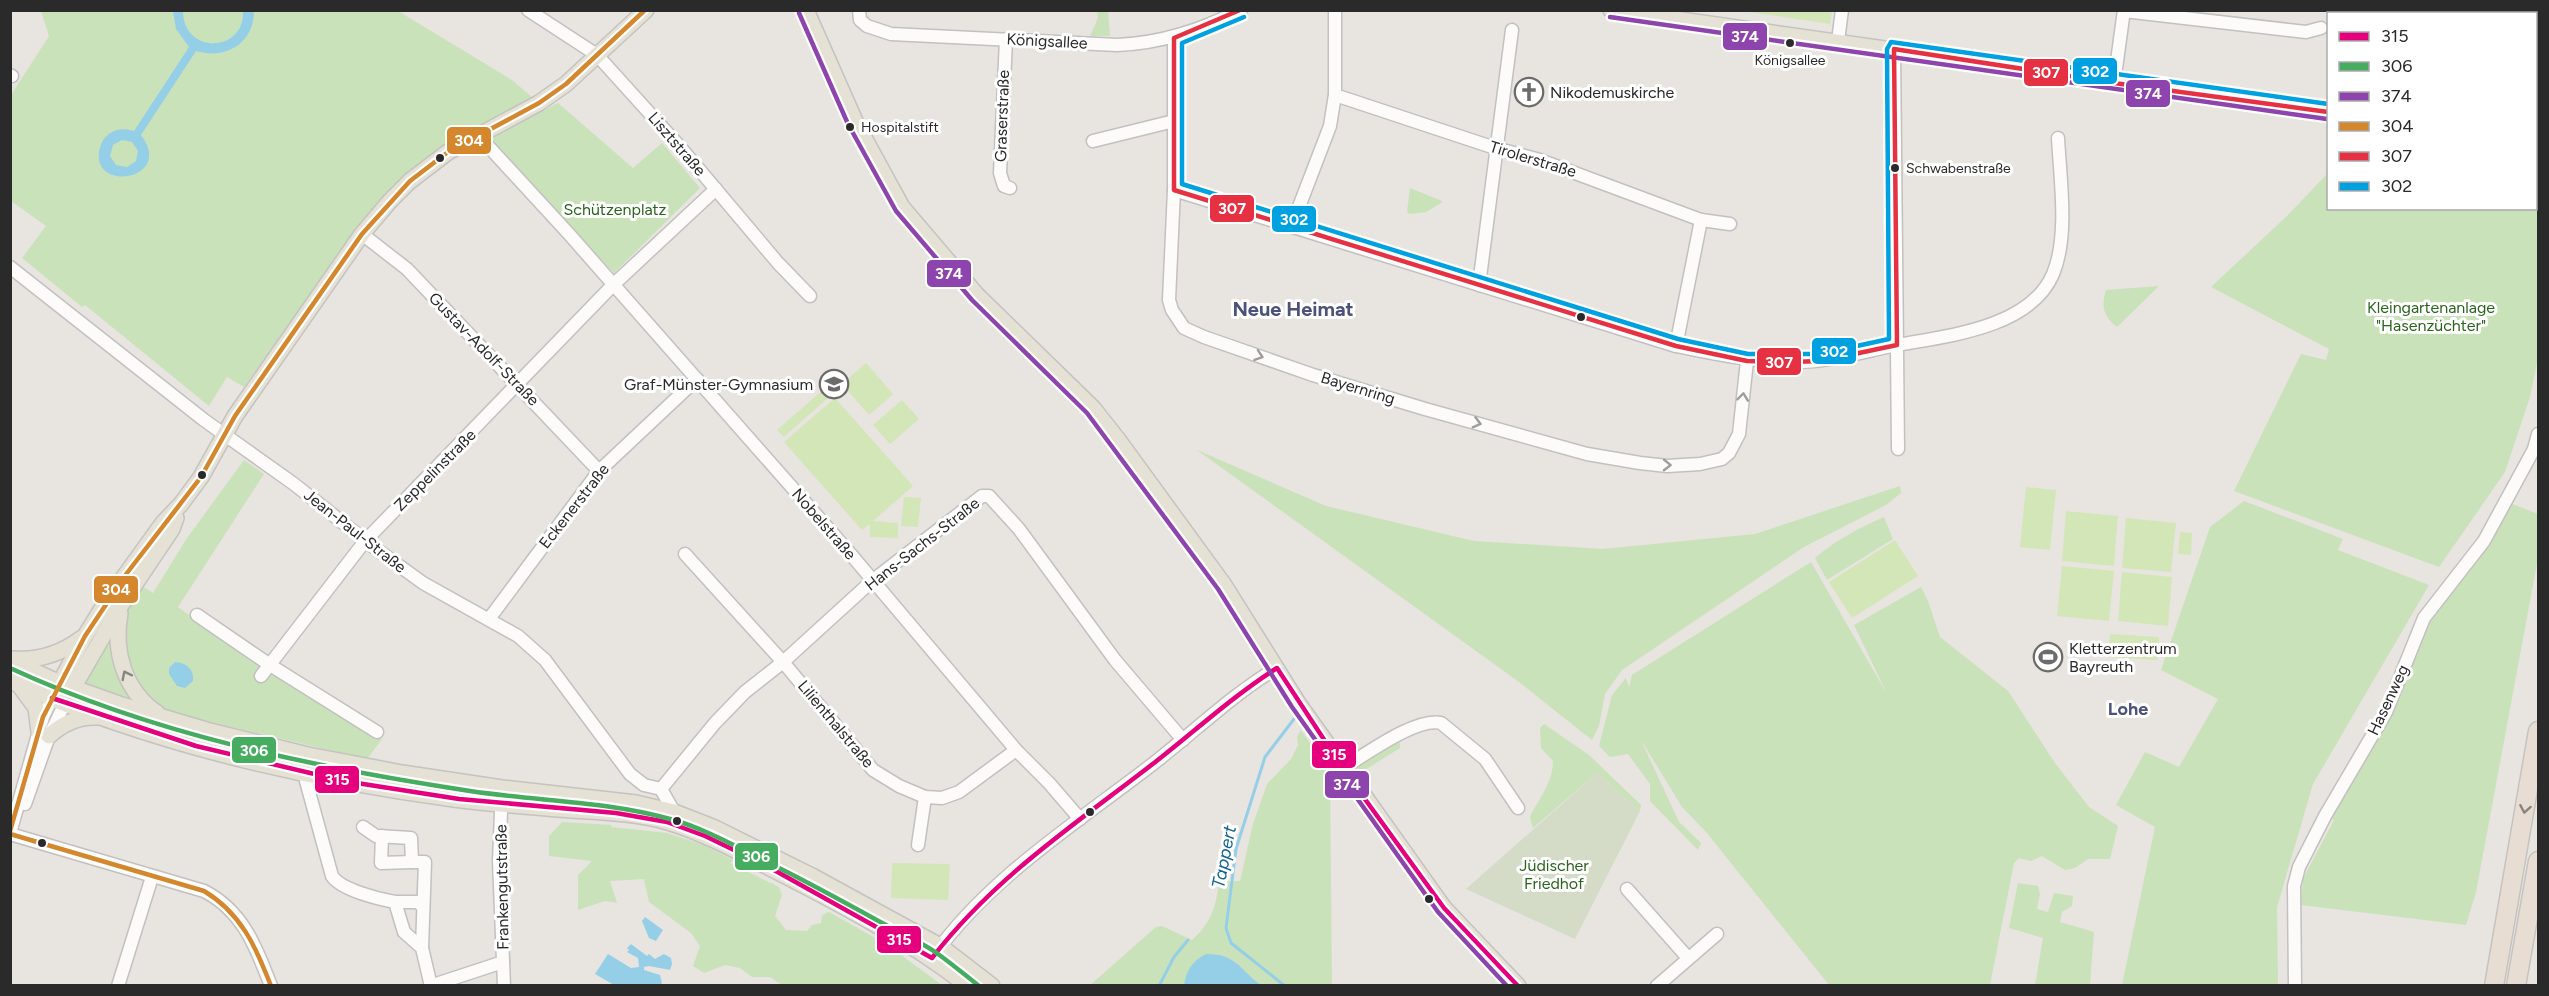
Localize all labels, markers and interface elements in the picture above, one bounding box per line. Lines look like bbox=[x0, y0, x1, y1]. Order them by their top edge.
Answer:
legend bbox=[2327, 12, 2537, 210]
line badge: 374 bbox=[1722, 22, 1768, 51]
text: 315 bbox=[2381, 25, 2409, 47]
text: 374 bbox=[1731, 27, 1759, 46]
street label: Königsallee bbox=[1006, 29, 1088, 53]
marker: Königsallee bbox=[1784, 37, 1796, 49]
place label: Königsallee bbox=[1755, 52, 1826, 69]
text: 306 bbox=[2381, 55, 2413, 77]
line badge: 302 bbox=[2072, 57, 2118, 85]
line badge: 307 bbox=[2023, 58, 2069, 87]
text: 302 bbox=[2081, 62, 2109, 81]
text: 307 bbox=[2032, 63, 2060, 82]
street label: Graserstraße bbox=[991, 69, 1013, 162]
church icon: Nikodemuskirche bbox=[1513, 76, 1545, 108]
line badge: 374 bbox=[2125, 79, 2171, 108]
place label: Nikodemuskirche bbox=[1550, 83, 1675, 102]
text: 374 bbox=[2134, 84, 2162, 103]
text: 374 bbox=[2381, 85, 2412, 107]
street label: Lisztstraße bbox=[644, 108, 710, 180]
text: 304 bbox=[2381, 115, 2414, 137]
place label: Hospitalstift bbox=[861, 119, 939, 136]
marker: Hospitalstift bbox=[844, 121, 856, 133]
line badge: 304 bbox=[446, 126, 492, 155]
text: 304 bbox=[454, 131, 484, 150]
street label: Tirolerstraße bbox=[1487, 137, 1579, 181]
text: 307 bbox=[2381, 145, 2412, 167]
unlabelled marker bbox=[434, 152, 446, 164]
place label: Schwabenstraße bbox=[1906, 160, 2011, 177]
marker: Schwabenstraße bbox=[1889, 162, 1901, 174]
text: 302 bbox=[2381, 175, 2412, 197]
line badge: 307 bbox=[1209, 194, 1255, 223]
text: 307 bbox=[1218, 199, 1246, 218]
park label: Schützenplatz bbox=[564, 200, 667, 219]
line badge: 302 bbox=[1271, 205, 1317, 233]
text: 302 bbox=[1280, 210, 1308, 229]
line badge: 374 bbox=[926, 259, 972, 288]
text: 374 bbox=[935, 264, 963, 283]
street label: Gustav-Adolf-Straße bbox=[425, 288, 543, 410]
district label: Neue Heimat bbox=[1232, 297, 1354, 321]
park label: Kleingartenanlage "Hasenzüchter" bbox=[2367, 298, 2495, 335]
unlabelled marker bbox=[1575, 311, 1587, 323]
line badge: 302 bbox=[1811, 337, 1857, 365]
text: 302 bbox=[1820, 342, 1848, 361]
line badge: 307 bbox=[1756, 347, 1802, 376]
one-way arrow bbox=[1253, 349, 1264, 361]
text: 307 bbox=[1765, 353, 1793, 372]
school or university icon: Graf-Münster-Gymnasium bbox=[818, 368, 850, 400]
street label: Bayernring bbox=[1319, 368, 1397, 408]
place label: Graf-Münster-Gymnasium bbox=[624, 375, 813, 394]
one-way arrow bbox=[1736, 393, 1749, 402]
one-way arrow bbox=[1471, 416, 1482, 428]
street label: Zeppelinstraße bbox=[390, 425, 480, 515]
one-way arrow bbox=[1662, 459, 1671, 471]
street label: Eckenerstraße bbox=[535, 460, 613, 552]
unlabelled marker bbox=[196, 469, 208, 481]
street label: Jean-Paul-Straße bbox=[300, 485, 410, 577]
street label: Nobelstraße bbox=[788, 485, 860, 564]
street label: Hans-Sachs-Straße bbox=[861, 493, 983, 595]
line badge: 304 bbox=[93, 575, 139, 604]
text: 304 bbox=[101, 580, 131, 599]
place label: Kletterzentrum Bayreuth bbox=[2069, 639, 2177, 676]
sports icon: Kletterzentrum Bayreuth bbox=[2032, 641, 2064, 673]
street label: Hasenweg bbox=[2363, 662, 2413, 738]
one-way arrow bbox=[122, 671, 134, 682]
street label: Lilienthalstraße bbox=[794, 676, 878, 772]
district label: Lohe bbox=[2108, 698, 2148, 720]
line badge: 306 bbox=[231, 736, 277, 764]
line badge: 315 bbox=[1311, 740, 1357, 769]
text: 306 bbox=[240, 741, 268, 760]
text: 315 bbox=[1322, 745, 1346, 764]
line badge: 315 bbox=[314, 765, 360, 794]
text: 315 bbox=[325, 770, 349, 789]
line badge: 374 bbox=[1324, 770, 1370, 799]
text: 374 bbox=[1333, 775, 1361, 794]
one-way arrow bbox=[2519, 804, 2532, 814]
unlabelled marker bbox=[1084, 806, 1096, 818]
unlabelled marker bbox=[671, 815, 683, 827]
street label: Frankengutstraße bbox=[491, 824, 513, 950]
water label: Tappert bbox=[1207, 824, 1241, 890]
unlabelled marker bbox=[36, 837, 48, 849]
line badge: 306 bbox=[734, 842, 779, 871]
text: 306 bbox=[742, 847, 770, 866]
park label: Jüdischer Friedhof bbox=[1519, 856, 1589, 893]
unlabelled marker bbox=[1423, 893, 1435, 905]
line badge: 315 bbox=[876, 925, 922, 954]
text: 315 bbox=[887, 930, 911, 949]

